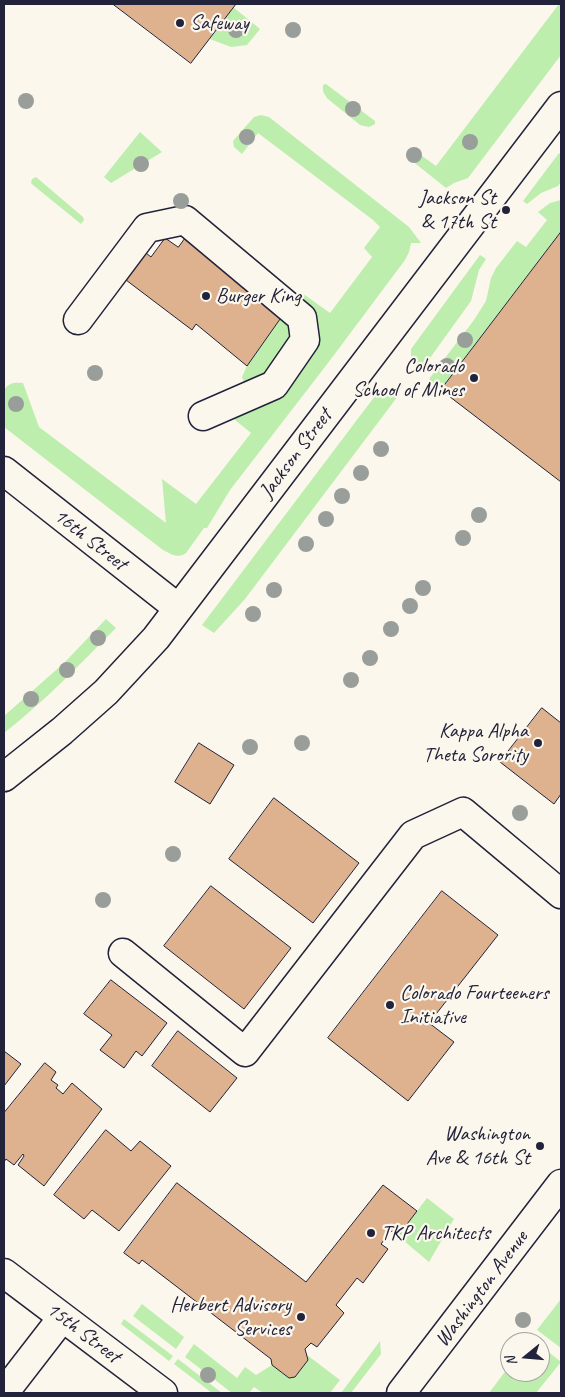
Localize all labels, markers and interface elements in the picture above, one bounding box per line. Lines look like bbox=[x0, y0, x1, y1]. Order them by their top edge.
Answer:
place label: Safeway bbox=[190, 10, 249, 36]
marker: Safeway bbox=[174, 17, 186, 29]
place label: Jackson St & 17th St bbox=[419, 185, 496, 235]
marker: Jackson St & 17th St bbox=[500, 204, 512, 216]
place label: Burger King bbox=[216, 283, 301, 309]
marker: Burger King bbox=[200, 290, 212, 302]
place label: Colorado School of Mines bbox=[352, 353, 464, 403]
marker: Colorado School of Mines bbox=[468, 372, 480, 384]
street label: Jackson Street bbox=[254, 404, 338, 504]
street label: 16th Street bbox=[48, 504, 132, 576]
place label: Kappa Alpha Theta Sorority bbox=[423, 718, 528, 768]
marker: Kappa Alpha Theta Sorority bbox=[532, 737, 544, 749]
place label: Colorado Fourteeners Initiative bbox=[400, 980, 549, 1030]
marker: Colorado Fourteeners Initiative bbox=[384, 999, 396, 1011]
place label: Washington Ave & 16th St bbox=[426, 1121, 530, 1171]
marker: Washington Ave & 16th St bbox=[534, 1140, 546, 1152]
place label: TKP Architects bbox=[381, 1220, 490, 1246]
street label: Washington Avenue bbox=[430, 1226, 534, 1352]
marker: TKP Architects bbox=[365, 1227, 377, 1239]
place label: Herbert Advisory Services bbox=[170, 1292, 291, 1342]
street label: 15th Street bbox=[41, 1297, 125, 1369]
marker: Herbert Advisory Services bbox=[295, 1311, 307, 1323]
north arrow bbox=[500, 1332, 550, 1382]
text: N bbox=[502, 1355, 521, 1368]

